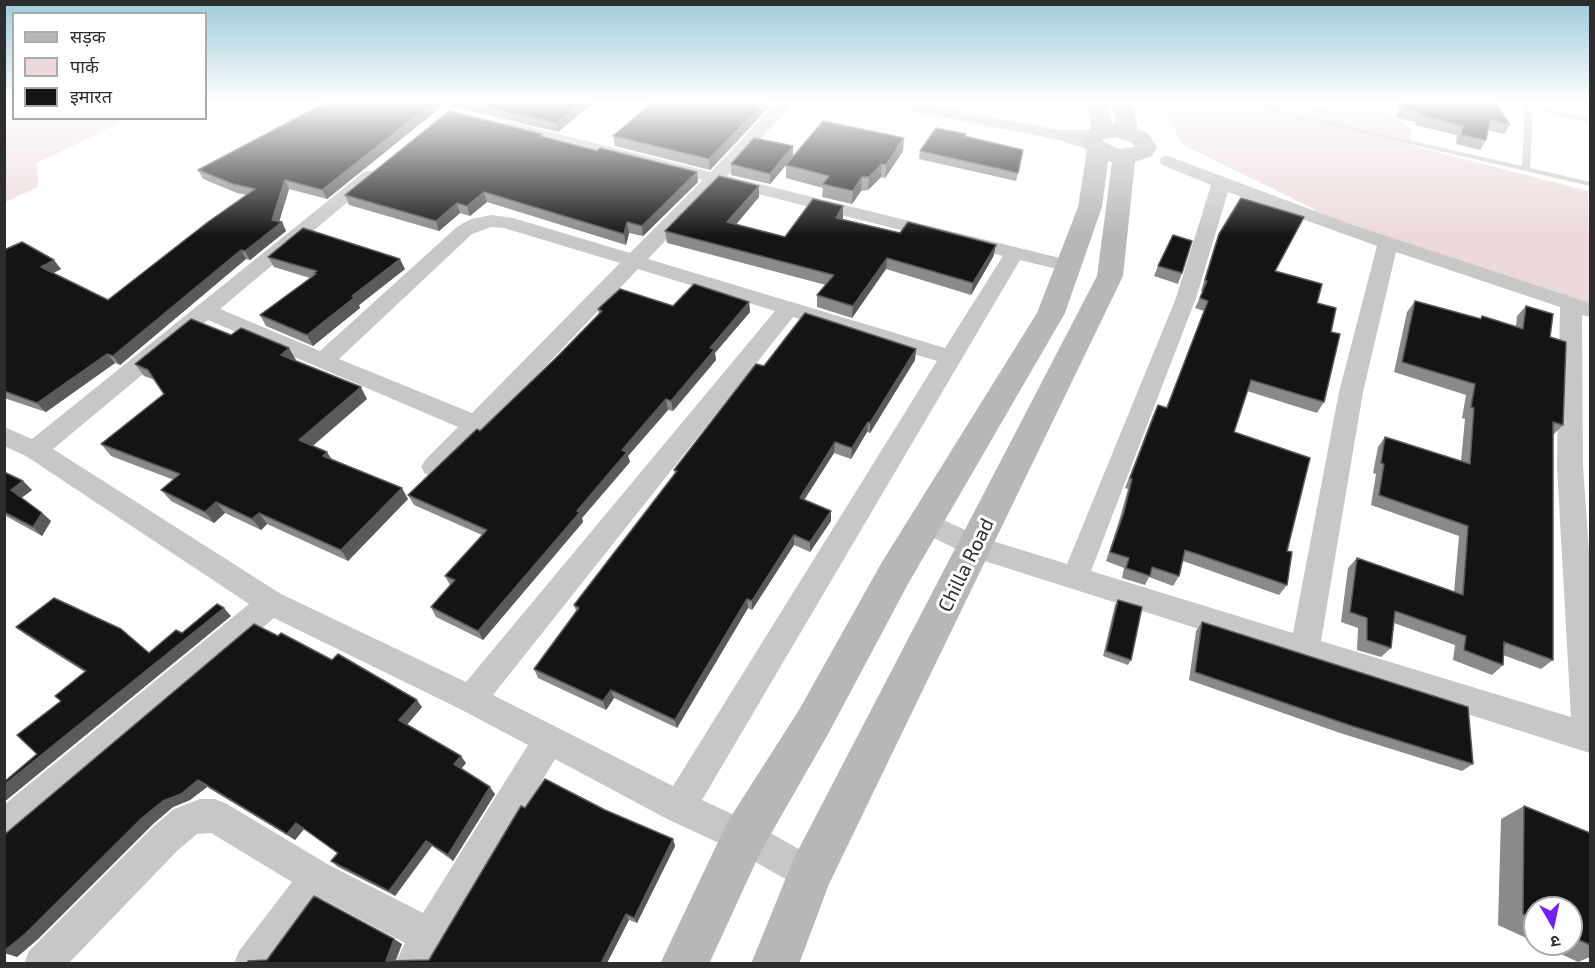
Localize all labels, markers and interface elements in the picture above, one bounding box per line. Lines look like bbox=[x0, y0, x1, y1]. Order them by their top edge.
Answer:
legend bbox=[12, 12, 207, 120]
text: सड़क bbox=[70, 25, 106, 47]
text: पार्क bbox=[70, 55, 99, 77]
text: इमारत bbox=[70, 85, 112, 107]
street label: Chilla Road bbox=[933, 514, 999, 616]
north arrow bbox=[1523, 896, 1583, 956]
text: उ bbox=[1549, 932, 1562, 952]

